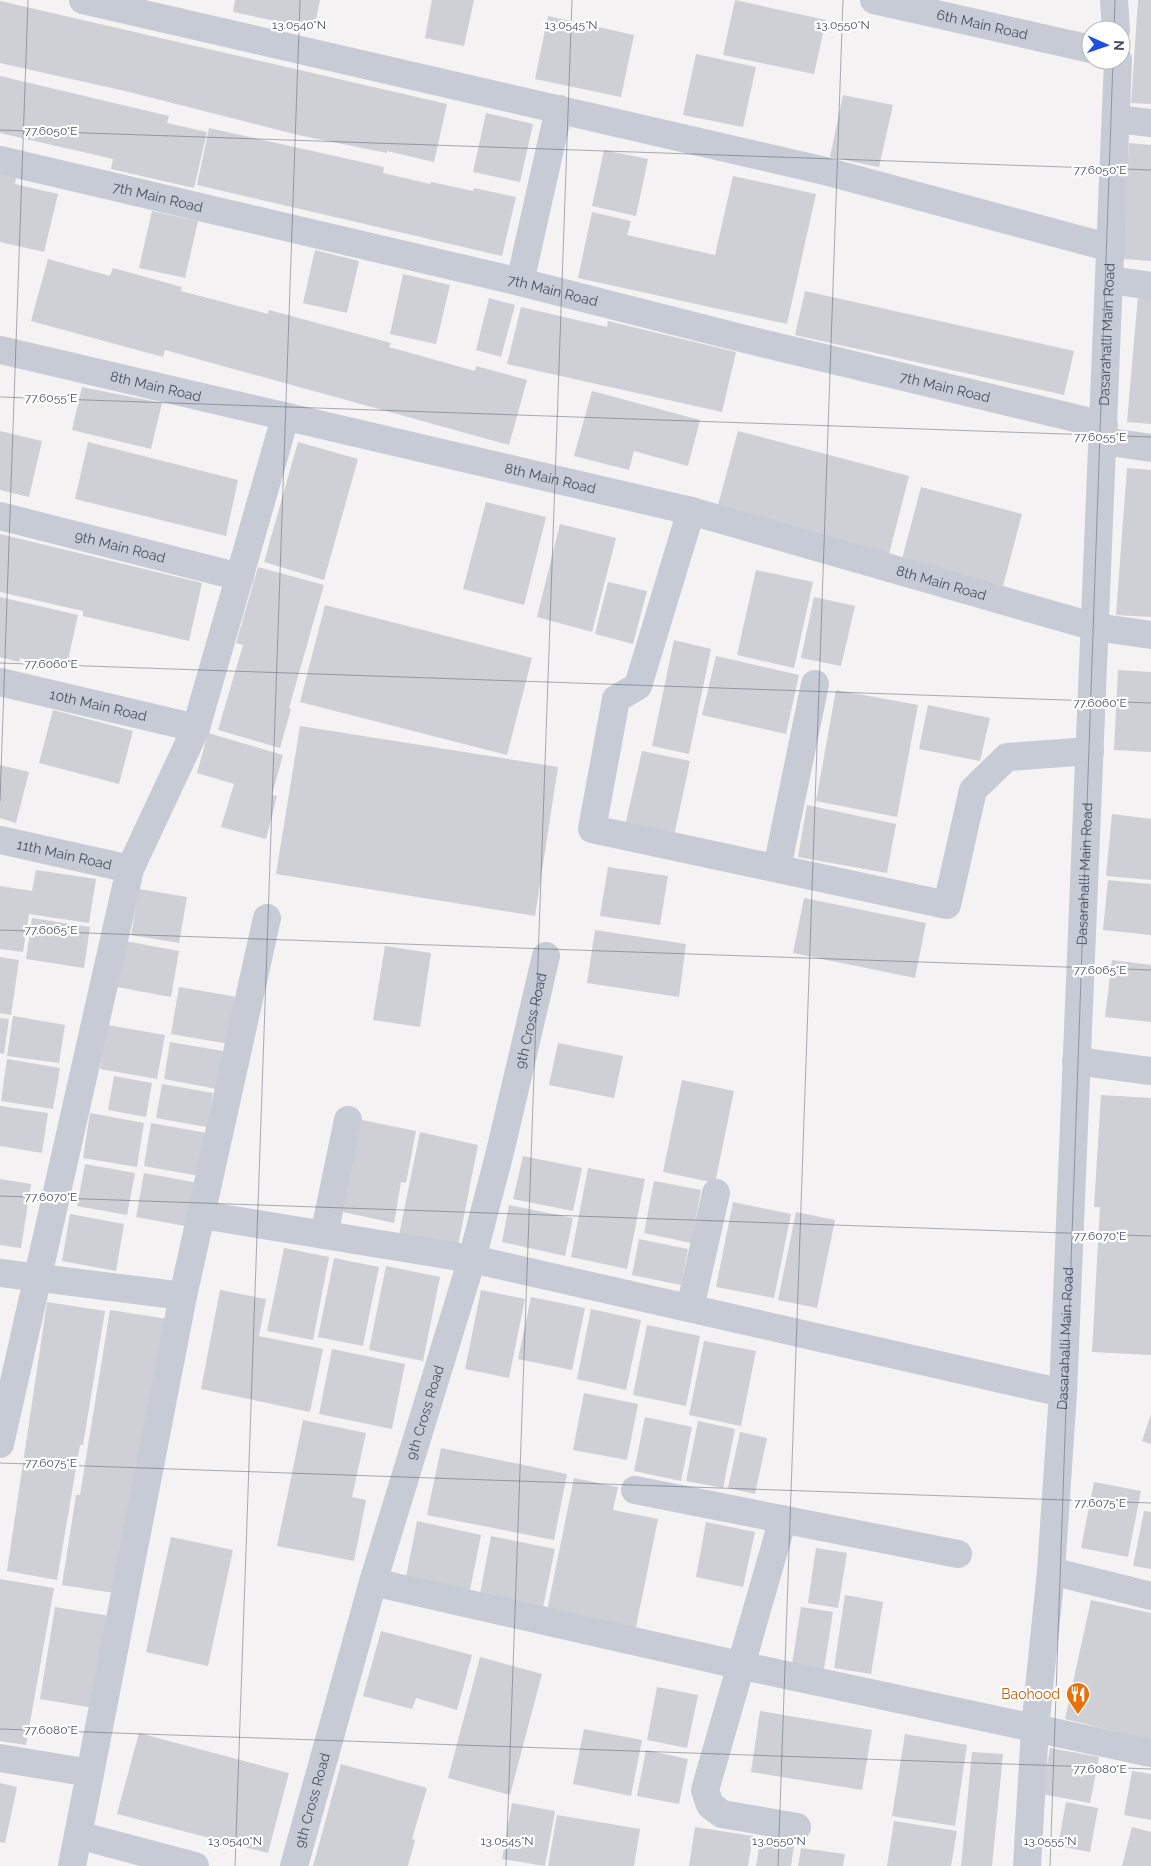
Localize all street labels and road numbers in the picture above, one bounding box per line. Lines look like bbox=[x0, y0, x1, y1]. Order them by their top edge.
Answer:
street label: 6th Main Road bbox=[935, 6, 1029, 43]
street label: 7th Main Road bbox=[111, 179, 204, 215]
street label: Dasarahalli Main Road bbox=[1096, 263, 1118, 406]
street label: 7th Main Road bbox=[506, 271, 600, 309]
street label: 8th Main Road bbox=[109, 368, 203, 405]
street label: 7th Main Road bbox=[898, 368, 992, 405]
street label: 8th Main Road bbox=[503, 460, 597, 497]
street label: 9th Main Road bbox=[73, 527, 167, 566]
street label: 8th Main Road bbox=[894, 562, 988, 603]
street label: 10th Main Road bbox=[48, 686, 149, 724]
street label: Dasarahalli Main Road bbox=[1073, 802, 1095, 946]
street label: 11th Main Road bbox=[15, 836, 113, 873]
street label: 9th Cross Road bbox=[512, 971, 550, 1070]
street label: Dasarahalli Main Road bbox=[1054, 1267, 1076, 1410]
street label: 9th Cross Road bbox=[403, 1363, 447, 1462]
street label: 9th Cross Road bbox=[291, 1751, 333, 1850]

